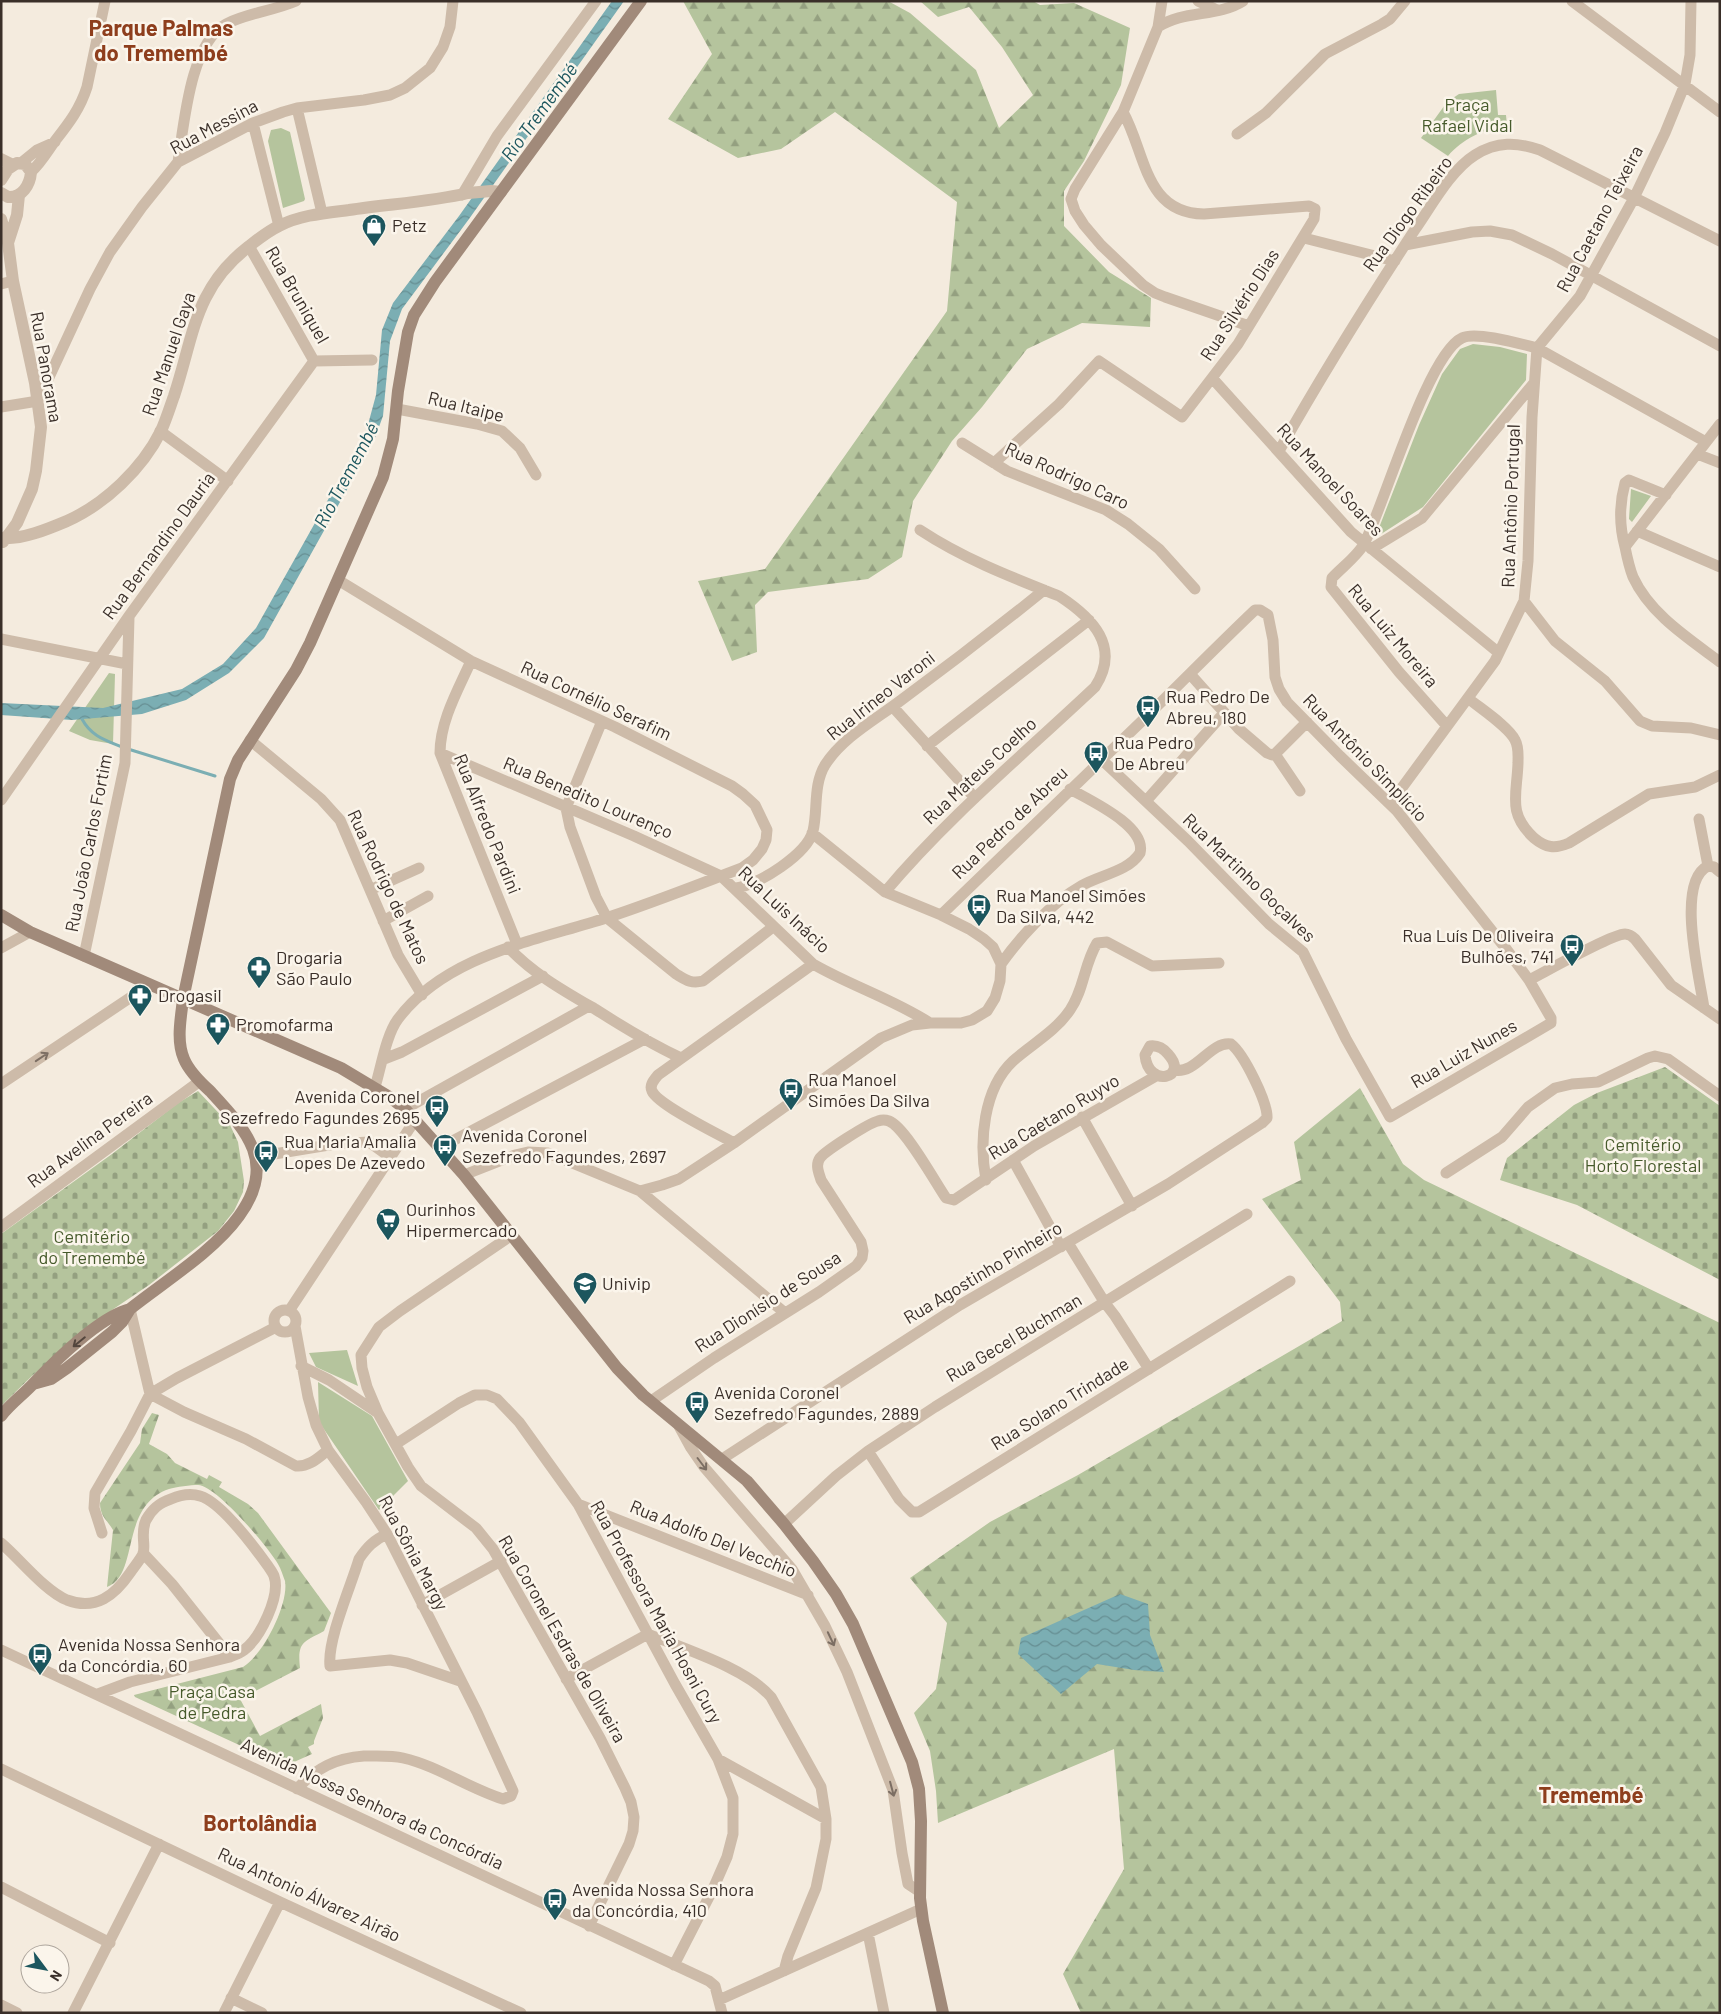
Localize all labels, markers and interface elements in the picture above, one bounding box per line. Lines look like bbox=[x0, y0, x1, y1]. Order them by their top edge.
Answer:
district label: Parque Palmas do Tremembé bbox=[89, 14, 233, 65]
water label: Rio Tremembé bbox=[495, 58, 582, 165]
park label: Praça Rafael Vidal bbox=[1421, 93, 1513, 136]
street label: Rua Messina bbox=[166, 94, 261, 158]
street label: Rua Caetano Teixeira bbox=[1551, 141, 1647, 296]
street label: Rua Diogo Ribeiro bbox=[1358, 151, 1457, 276]
shop icon: Petz bbox=[361, 213, 387, 247]
place label: Petz bbox=[392, 214, 426, 236]
street label: Rua Bruniquel bbox=[261, 242, 335, 347]
street label: Rua Silvério Dias bbox=[1195, 245, 1283, 364]
street label: Rua Manuel Gaya bbox=[137, 289, 200, 418]
street label: Rua Panorama bbox=[26, 310, 68, 424]
street label: Rua Itaipe bbox=[426, 386, 507, 426]
water label: Rio Tremembé bbox=[308, 418, 383, 531]
street label: Rua Manoel Soares bbox=[1273, 418, 1389, 540]
street label: Rua Antônio Portugal bbox=[1496, 424, 1524, 588]
street label: Rua Rodrigo Caro bbox=[1002, 437, 1133, 513]
street label: Rua Bernandino Dauria bbox=[97, 467, 219, 623]
street label: Rua Luiz Moreira bbox=[1344, 579, 1444, 692]
street label: Rua Irineo Varoni bbox=[822, 646, 939, 744]
street label: Rua Cornélio Serafim bbox=[518, 656, 675, 745]
place label: Rua Pedro De Abreu, 180 bbox=[1166, 685, 1270, 728]
street label: Rua Antônio Simplício bbox=[1299, 689, 1432, 826]
bus stop icon: Rua Pedro De Abreu, 180 bbox=[1135, 694, 1161, 728]
street label: Rua Mateus Coelho bbox=[918, 712, 1041, 828]
place label: Rua Pedro De Abreu bbox=[1114, 731, 1194, 774]
bus stop icon: Rua Pedro De Abreu bbox=[1083, 740, 1109, 774]
street label: Rua Alfredo Pardini bbox=[450, 750, 526, 897]
street label: Rua Benedito Lourenço bbox=[500, 751, 676, 843]
street label: Rua João Carlos Fortim bbox=[60, 752, 116, 934]
street label: Rua Pedro de Abreu bbox=[947, 761, 1072, 883]
street label: Rua Rodrigo de Matos bbox=[343, 806, 434, 967]
street label: Rua Martinho Goçalves bbox=[1179, 808, 1321, 946]
street label: Rua Luis Inácio bbox=[734, 861, 835, 957]
place label: Rua Manoel Simões Da Silva, 442 bbox=[996, 884, 1146, 927]
bus stop icon: Rua Manoel Simões Da Silva, 442 bbox=[966, 893, 992, 927]
place label: Rua Luís De Oliveira Bulhões, 741 bbox=[1402, 924, 1554, 967]
bus stop icon: Rua Luís De Oliveira Bulhões, 741 bbox=[1559, 933, 1585, 967]
place label: Drogaria São Paulo bbox=[276, 946, 352, 989]
pharmacy icon: Drogaria São Paulo bbox=[246, 955, 272, 989]
pharmacy icon: Drogasil bbox=[127, 983, 153, 1017]
place label: Drogasil bbox=[158, 984, 222, 1006]
pharmacy icon: Promofarma bbox=[205, 1012, 231, 1046]
place label: Promofarma bbox=[236, 1013, 333, 1035]
street label: Rua Luiz Nunes bbox=[1406, 1014, 1521, 1092]
one-way arrow bbox=[34, 1052, 48, 1062]
place label: Rua Manoel Simões Da Silva bbox=[808, 1068, 930, 1111]
street label: Rua Caetano Ruyvo bbox=[984, 1068, 1123, 1164]
bus stop icon: Rua Manoel Simões Da Silva bbox=[778, 1077, 804, 1111]
place label: Avenida Coronel Sezefredo Fagundes 2695 bbox=[220, 1085, 420, 1128]
street label: Rua Avelina Pereira bbox=[23, 1086, 156, 1192]
bus stop icon: Avenida Coronel Sezefredo Fagundes 2695 bbox=[424, 1094, 450, 1128]
place label: Avenida Coronel Sezefredo Fagundes, 2697 bbox=[462, 1124, 667, 1167]
place label: Rua Maria Amalia Lopes De Azevedo bbox=[284, 1130, 426, 1173]
bus stop icon: Avenida Coronel Sezefredo Fagundes, 2697 bbox=[432, 1133, 458, 1167]
park label: Cemitério Horto Florestal bbox=[1585, 1133, 1701, 1176]
bus stop icon: Rua Maria Amalia Lopes De Azevedo bbox=[253, 1139, 279, 1173]
place label: Ourinhos Hipermercado bbox=[406, 1198, 517, 1241]
supermarket icon: Ourinhos Hipermercado bbox=[375, 1207, 401, 1241]
street label: Rua Agostinho Pinheiro bbox=[899, 1216, 1066, 1328]
park label: Cemitério do Tremembé bbox=[38, 1225, 146, 1268]
street label: Rua Dionísio de Sousa bbox=[690, 1246, 845, 1357]
school or university icon: Univip bbox=[572, 1271, 598, 1305]
place label: Univip bbox=[602, 1272, 651, 1294]
street label: Rua Gecel Buchman bbox=[942, 1288, 1085, 1386]
one-way arrow bbox=[73, 1337, 86, 1348]
street label: Rua Solano Trindade bbox=[986, 1352, 1133, 1454]
place label: Avenida Coronel Sezefredo Fagundes, 2889 bbox=[714, 1381, 919, 1424]
bus stop icon: Avenida Coronel Sezefredo Fagundes, 2889 bbox=[684, 1390, 710, 1424]
one-way arrow bbox=[697, 1457, 708, 1470]
street label: Rua Sônia Margy bbox=[374, 1491, 453, 1614]
street label: Rua Adolfo Del Vecchio bbox=[627, 1495, 800, 1582]
street label: Rua Professora Maria Hosni Cury bbox=[586, 1496, 727, 1727]
street label: Rua Coronel Esdras de Oliveira bbox=[494, 1531, 631, 1746]
one-way arrow bbox=[826, 1631, 836, 1646]
place label: Avenida Nossa Senhora da Concórdia, 60 bbox=[58, 1633, 240, 1676]
bus stop icon: Avenida Nossa Senhora da Concórdia, 60 bbox=[27, 1642, 53, 1676]
park label: Praça Casa de Pedra bbox=[169, 1680, 255, 1723]
street label: Avenida Nossa Senhora da Concórdia bbox=[238, 1732, 507, 1874]
one-way arrow bbox=[888, 1780, 898, 1796]
district label: Tremembé bbox=[1539, 1781, 1643, 1807]
district label: Bortolândia bbox=[203, 1809, 317, 1835]
street label: Rua Antonio Álvarez Airão bbox=[215, 1842, 404, 1946]
place label: Avenida Nossa Senhora da Concórdia, 410 bbox=[572, 1878, 754, 1921]
bus stop icon: Avenida Nossa Senhora da Concórdia, 410 bbox=[542, 1887, 568, 1921]
north arrow bbox=[20, 1944, 70, 1994]
text: N bbox=[47, 1968, 66, 1985]

